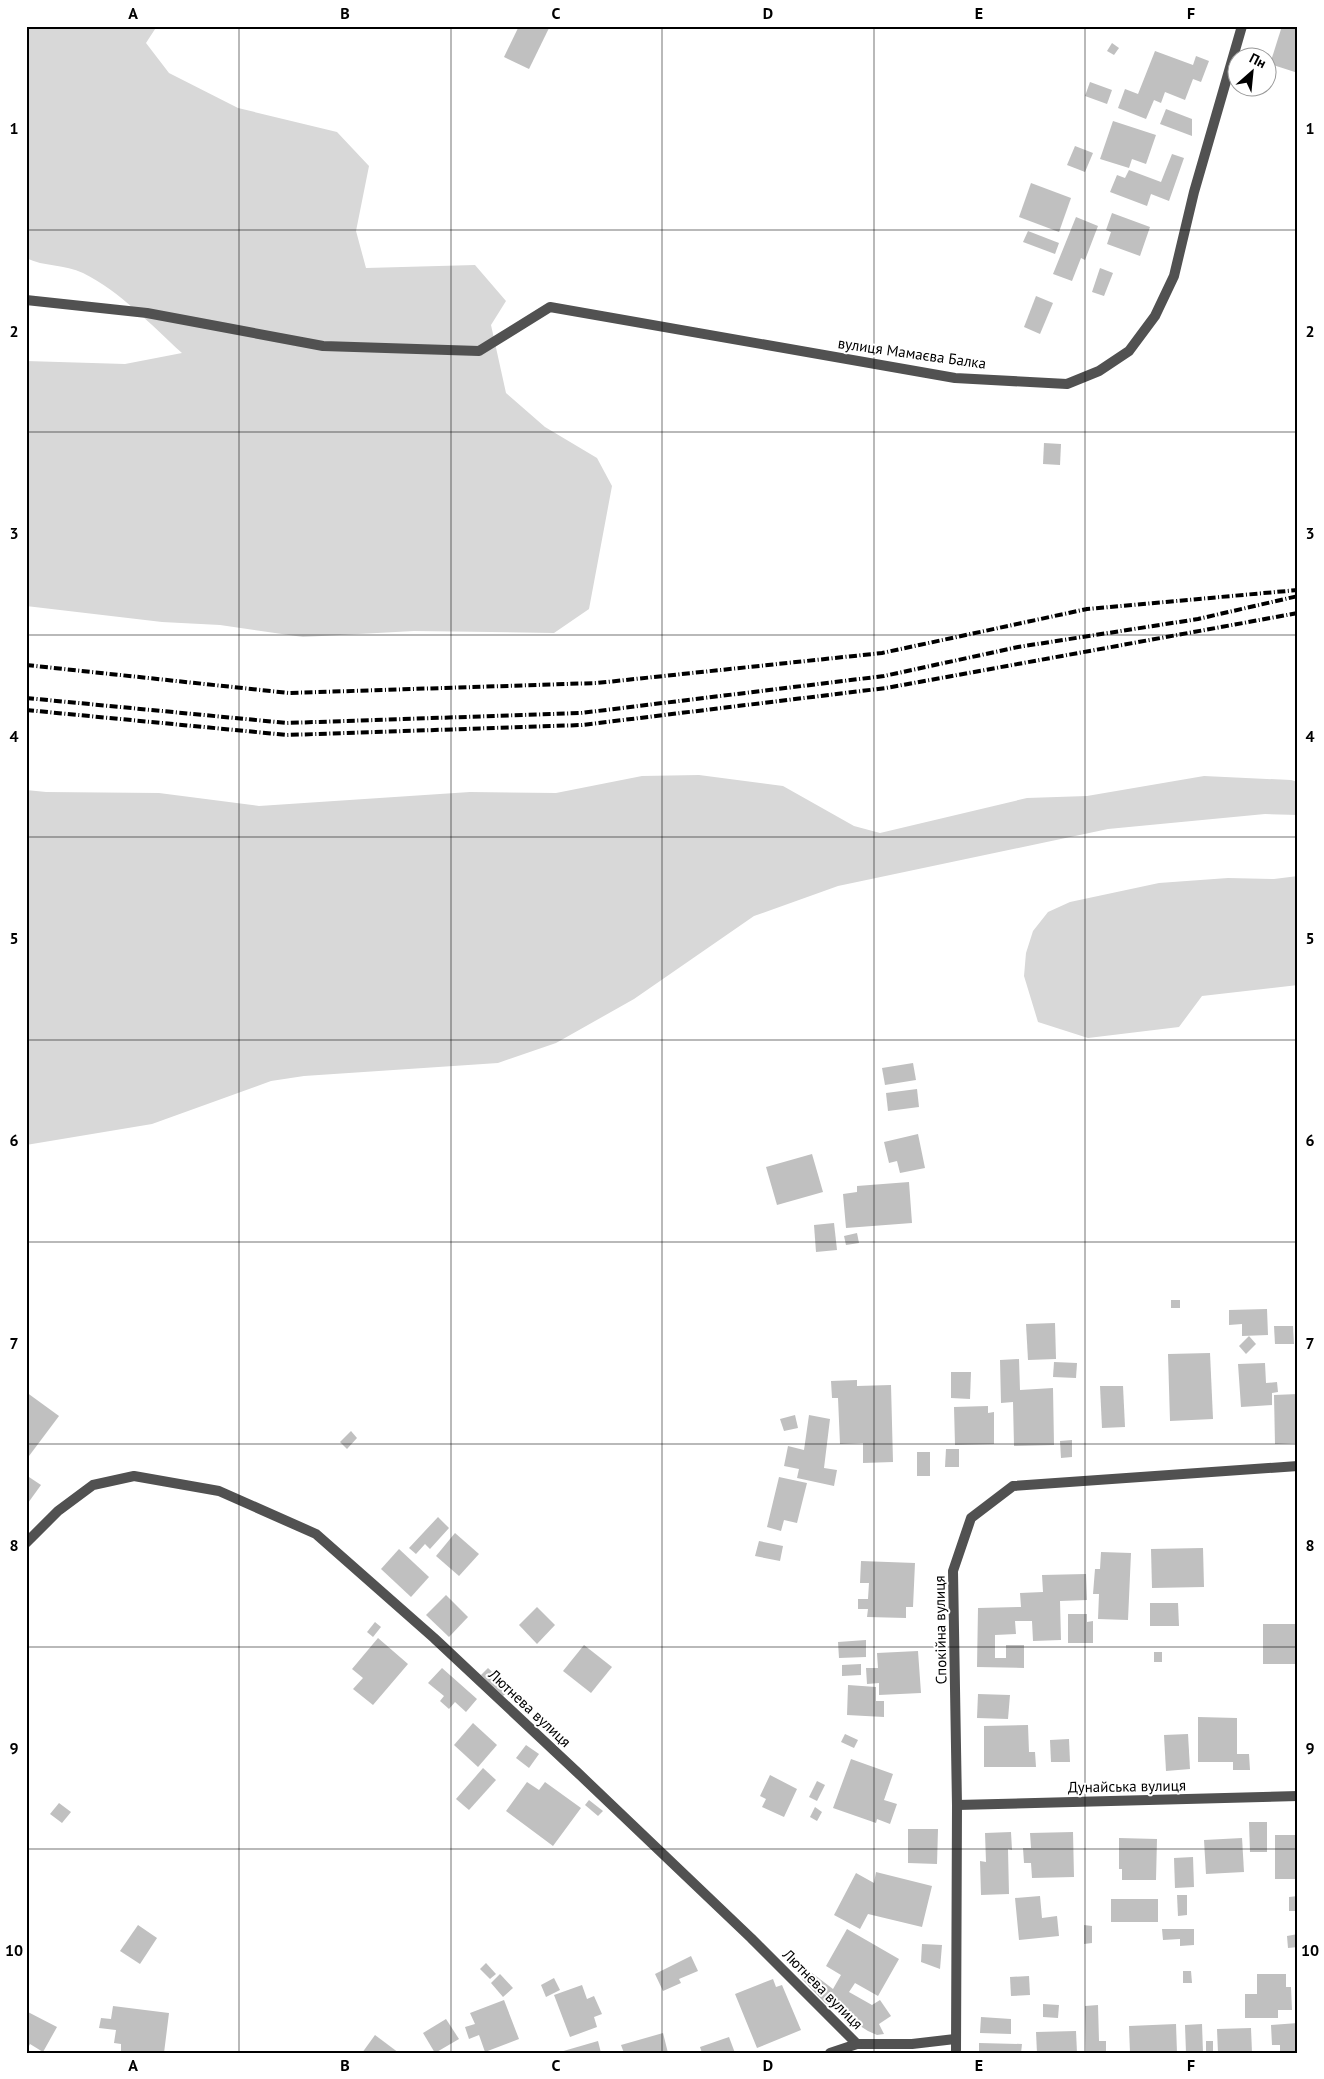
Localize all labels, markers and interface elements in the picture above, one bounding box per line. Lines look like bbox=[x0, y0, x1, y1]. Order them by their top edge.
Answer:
text: A bbox=[128, 3, 138, 23]
text: B bbox=[340, 3, 350, 23]
text: C bbox=[552, 3, 561, 23]
text: D bbox=[763, 3, 773, 23]
text: E bbox=[975, 3, 983, 23]
text: F bbox=[1187, 3, 1195, 23]
north arrow bbox=[1226, 48, 1276, 98]
text: Пн bbox=[1246, 49, 1269, 72]
text: 1 bbox=[9, 118, 19, 138]
text: 1 bbox=[1305, 118, 1315, 138]
text: 2 bbox=[9, 321, 19, 341]
text: 2 bbox=[1305, 321, 1315, 341]
street label: вулиця Мамаєва Балка bbox=[837, 333, 987, 373]
text: 3 bbox=[9, 523, 19, 543]
text: 3 bbox=[1305, 523, 1315, 543]
text: 4 bbox=[9, 726, 19, 746]
text: 4 bbox=[1305, 726, 1315, 746]
text: 5 bbox=[9, 928, 19, 948]
text: 5 bbox=[1305, 928, 1315, 948]
text: 6 bbox=[9, 1130, 19, 1150]
text: 6 bbox=[1305, 1130, 1315, 1150]
text: 7 bbox=[9, 1333, 19, 1353]
text: 7 bbox=[1305, 1333, 1315, 1353]
text: 8 bbox=[9, 1535, 19, 1555]
text: 8 bbox=[1305, 1535, 1315, 1555]
street label: Спокійна вулиця bbox=[930, 1575, 950, 1685]
street label: Лютнева вулиця bbox=[484, 1664, 575, 1751]
text: 9 bbox=[9, 1738, 19, 1758]
text: 9 bbox=[1305, 1738, 1315, 1758]
street label: Дунайська вулиця bbox=[1068, 1775, 1186, 1797]
text: 10 bbox=[5, 1940, 23, 1960]
text: 10 bbox=[1301, 1940, 1319, 1960]
street label: Лютнева вулиця bbox=[778, 1944, 867, 2033]
text: A bbox=[128, 2055, 138, 2075]
text: B bbox=[340, 2055, 350, 2075]
text: C bbox=[552, 2055, 561, 2075]
text: D bbox=[763, 2055, 773, 2075]
text: E bbox=[975, 2055, 983, 2075]
text: F bbox=[1187, 2055, 1195, 2075]

